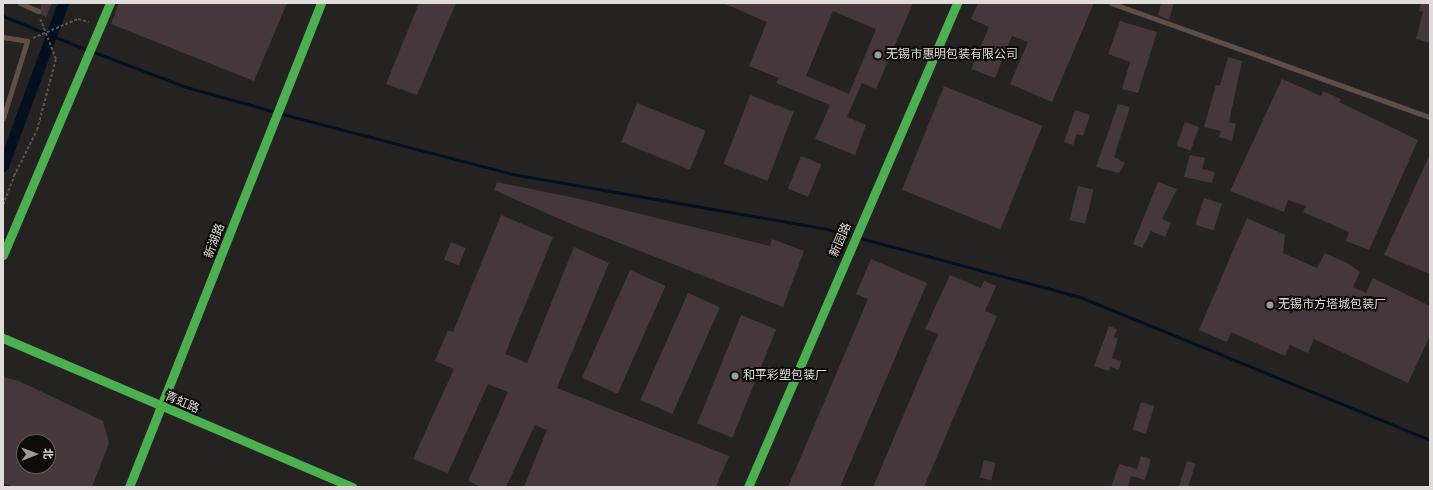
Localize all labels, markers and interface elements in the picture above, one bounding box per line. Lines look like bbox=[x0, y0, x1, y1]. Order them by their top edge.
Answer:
place label: 无锡市惠明包装有限公司 bbox=[886, 48, 1018, 62]
marker: 无锡市惠明包装有限公司 bbox=[873, 50, 883, 60]
street label: 新园路 bbox=[827, 221, 855, 259]
street label: 新湖路 bbox=[202, 222, 228, 260]
place label: 无锡市方塔城包装厂 bbox=[1278, 298, 1386, 312]
marker: 无锡市方塔城包装厂 bbox=[1265, 300, 1275, 310]
place label: 和平彩塑包装厂 bbox=[743, 369, 827, 383]
marker: 和平彩塑包装厂 bbox=[730, 371, 740, 381]
street label: 青虹路 bbox=[163, 389, 201, 417]
north arrow bbox=[16, 434, 56, 474]
text: 北 bbox=[41, 448, 54, 459]

